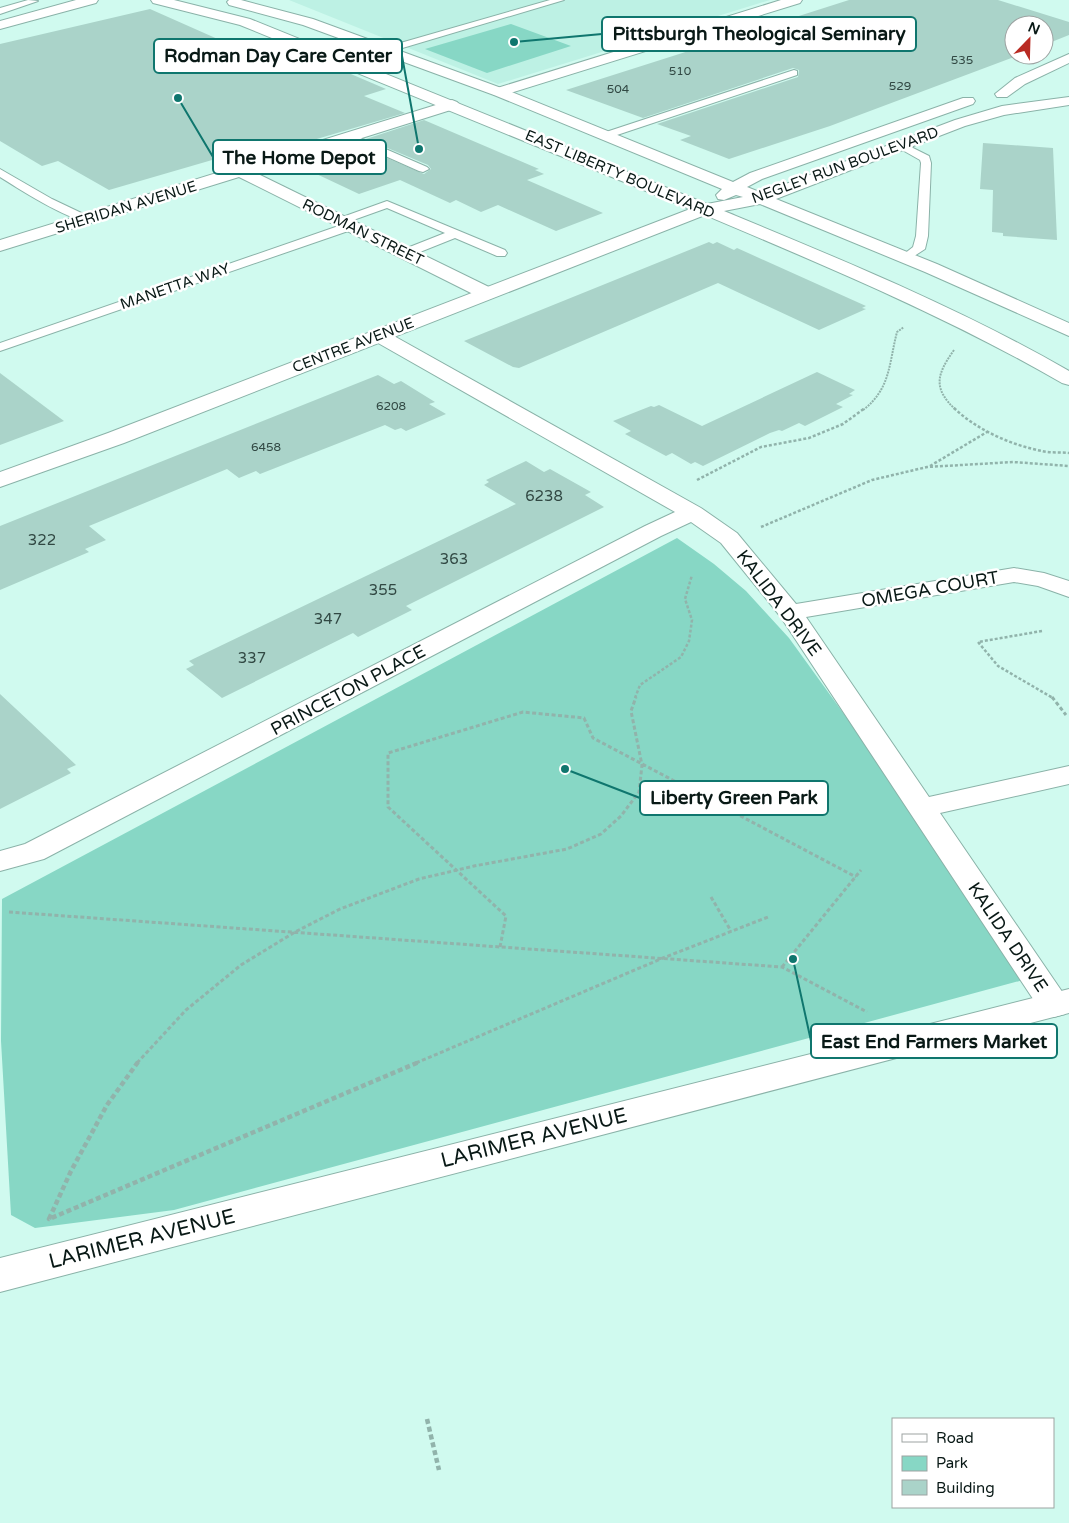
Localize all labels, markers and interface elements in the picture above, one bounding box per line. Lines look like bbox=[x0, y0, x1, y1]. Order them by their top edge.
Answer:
north arrow bbox=[1004, 15, 1054, 65]
callout: Pittsburgh Theological Seminary bbox=[602, 17, 916, 51]
text: N bbox=[1025, 18, 1042, 39]
text: Pittsburgh Theological Seminary bbox=[612, 23, 906, 46]
callout: Rodman Day Care Center bbox=[154, 39, 402, 73]
text: Rodman Day Care Center bbox=[164, 45, 393, 68]
house number: 535 bbox=[951, 53, 973, 67]
house number: 510 bbox=[669, 64, 692, 78]
house number: 529 bbox=[889, 79, 911, 93]
house number: 504 bbox=[607, 82, 630, 96]
street label: NEGLEY RUN BOULEVARD bbox=[749, 123, 941, 207]
street label: EAST LIBERTY BOULEVARD bbox=[522, 126, 718, 222]
callout: The Home Depot bbox=[213, 140, 386, 174]
text: The Home Depot bbox=[222, 147, 376, 170]
street label: SHERIDAN AVENUE bbox=[53, 177, 199, 237]
street label: RODMAN STREET bbox=[299, 195, 427, 269]
street label: MANETTA WAY bbox=[118, 259, 233, 313]
street label: CENTRE AVENUE bbox=[290, 314, 416, 376]
house number: 6208 bbox=[376, 399, 406, 413]
house number: 6458 bbox=[251, 440, 281, 454]
house number: 6238 bbox=[525, 487, 563, 505]
house number: 322 bbox=[28, 531, 56, 549]
street label: KALIDA DRIVE bbox=[732, 545, 826, 661]
house number: 363 bbox=[440, 550, 468, 568]
street label: OMEGA COURT bbox=[859, 566, 1001, 612]
house number: 355 bbox=[369, 581, 397, 599]
house number: 347 bbox=[314, 610, 342, 628]
street label: PRINCETON PLACE bbox=[267, 640, 429, 740]
house number: 337 bbox=[238, 649, 266, 667]
callout: Liberty Green Park bbox=[640, 781, 828, 815]
text: Liberty Green Park bbox=[650, 787, 819, 810]
street label: KALIDA DRIVE bbox=[963, 878, 1053, 996]
callout: East End Farmers Market bbox=[811, 1024, 1057, 1058]
text: East End Farmers Market bbox=[821, 1031, 1048, 1053]
street label: LARIMER AVENUE bbox=[438, 1103, 630, 1173]
street label: LARIMER AVENUE bbox=[46, 1204, 238, 1274]
legend bbox=[892, 1418, 1054, 1508]
text: Road bbox=[936, 1429, 974, 1447]
text: Park bbox=[936, 1454, 968, 1472]
text: Building bbox=[936, 1479, 995, 1497]

